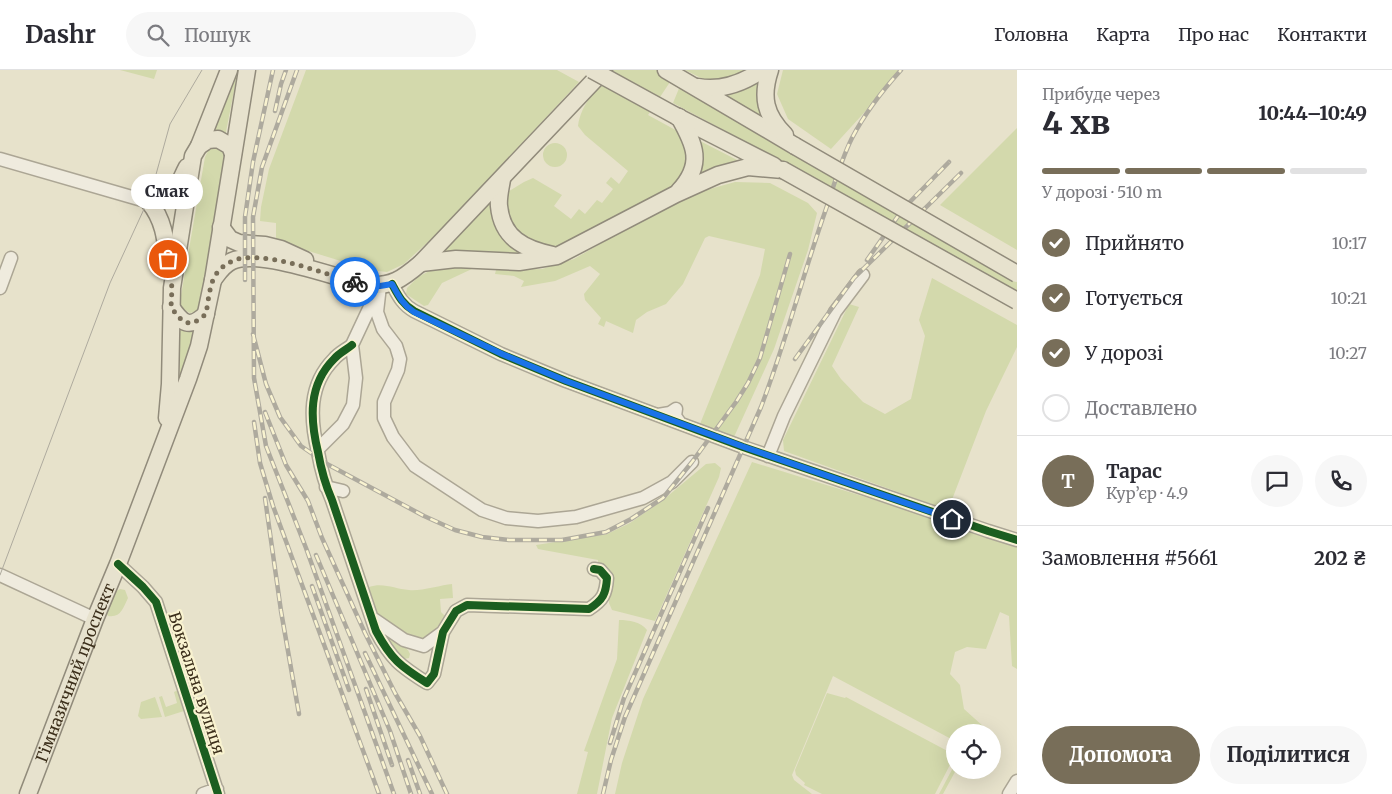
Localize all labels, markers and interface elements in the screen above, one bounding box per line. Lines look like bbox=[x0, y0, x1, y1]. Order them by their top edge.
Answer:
search box bbox=[126, 12, 476, 57]
text: Dashr bbox=[25, 19, 96, 50]
icon: search bbox=[144, 21, 172, 49]
text: Пошук bbox=[184, 23, 251, 47]
text: Головна bbox=[994, 23, 1068, 46]
text: Карта bbox=[1096, 23, 1150, 46]
text: Про нас bbox=[1178, 23, 1249, 46]
text: Контакти bbox=[1277, 23, 1367, 46]
text: Прибуде через bbox=[1042, 84, 1160, 104]
text: 10:44–10:49 bbox=[1258, 101, 1367, 125]
text: 4 хв bbox=[1042, 103, 1110, 143]
callout: Смак bbox=[132, 174, 204, 209]
text: Смак bbox=[145, 181, 189, 201]
text: У дорозі · 510 m bbox=[1042, 182, 1162, 202]
icon: check bbox=[1042, 229, 1070, 257]
text: Прийнято bbox=[1085, 231, 1184, 255]
text: 10:17 bbox=[1332, 233, 1367, 253]
pin bbox=[147, 238, 189, 280]
icon: bag bbox=[154, 245, 182, 273]
courier bbox=[330, 257, 380, 307]
icon: bike bbox=[341, 268, 369, 296]
icon: check bbox=[1042, 284, 1070, 312]
text: Готується bbox=[1085, 286, 1183, 310]
text: 10:21 bbox=[1331, 288, 1367, 308]
icon: check bbox=[1042, 339, 1070, 367]
text: У дорозі bbox=[1085, 341, 1163, 365]
text: 10:27 bbox=[1329, 343, 1367, 363]
text: Доставлено bbox=[1085, 396, 1197, 420]
button: chat bbox=[1251, 455, 1303, 507]
button: phone bbox=[1315, 455, 1367, 507]
text: Тарас bbox=[1106, 459, 1162, 483]
text: Т bbox=[1061, 469, 1075, 493]
text: Кур’єр · 4.9 bbox=[1106, 483, 1188, 503]
pin bbox=[931, 498, 973, 540]
icon: home bbox=[938, 505, 966, 533]
text: Замовлення #5661 bbox=[1042, 546, 1218, 570]
text: 202 ₴ bbox=[1314, 546, 1367, 570]
street label: Гімназичний проспект bbox=[31, 580, 119, 765]
street label: Вокзальна вулиця bbox=[165, 609, 229, 757]
map controls bbox=[946, 724, 1001, 779]
button: locate bbox=[946, 724, 1001, 779]
button: Допомога bbox=[1042, 726, 1200, 784]
button: Поділитися bbox=[1210, 726, 1367, 784]

